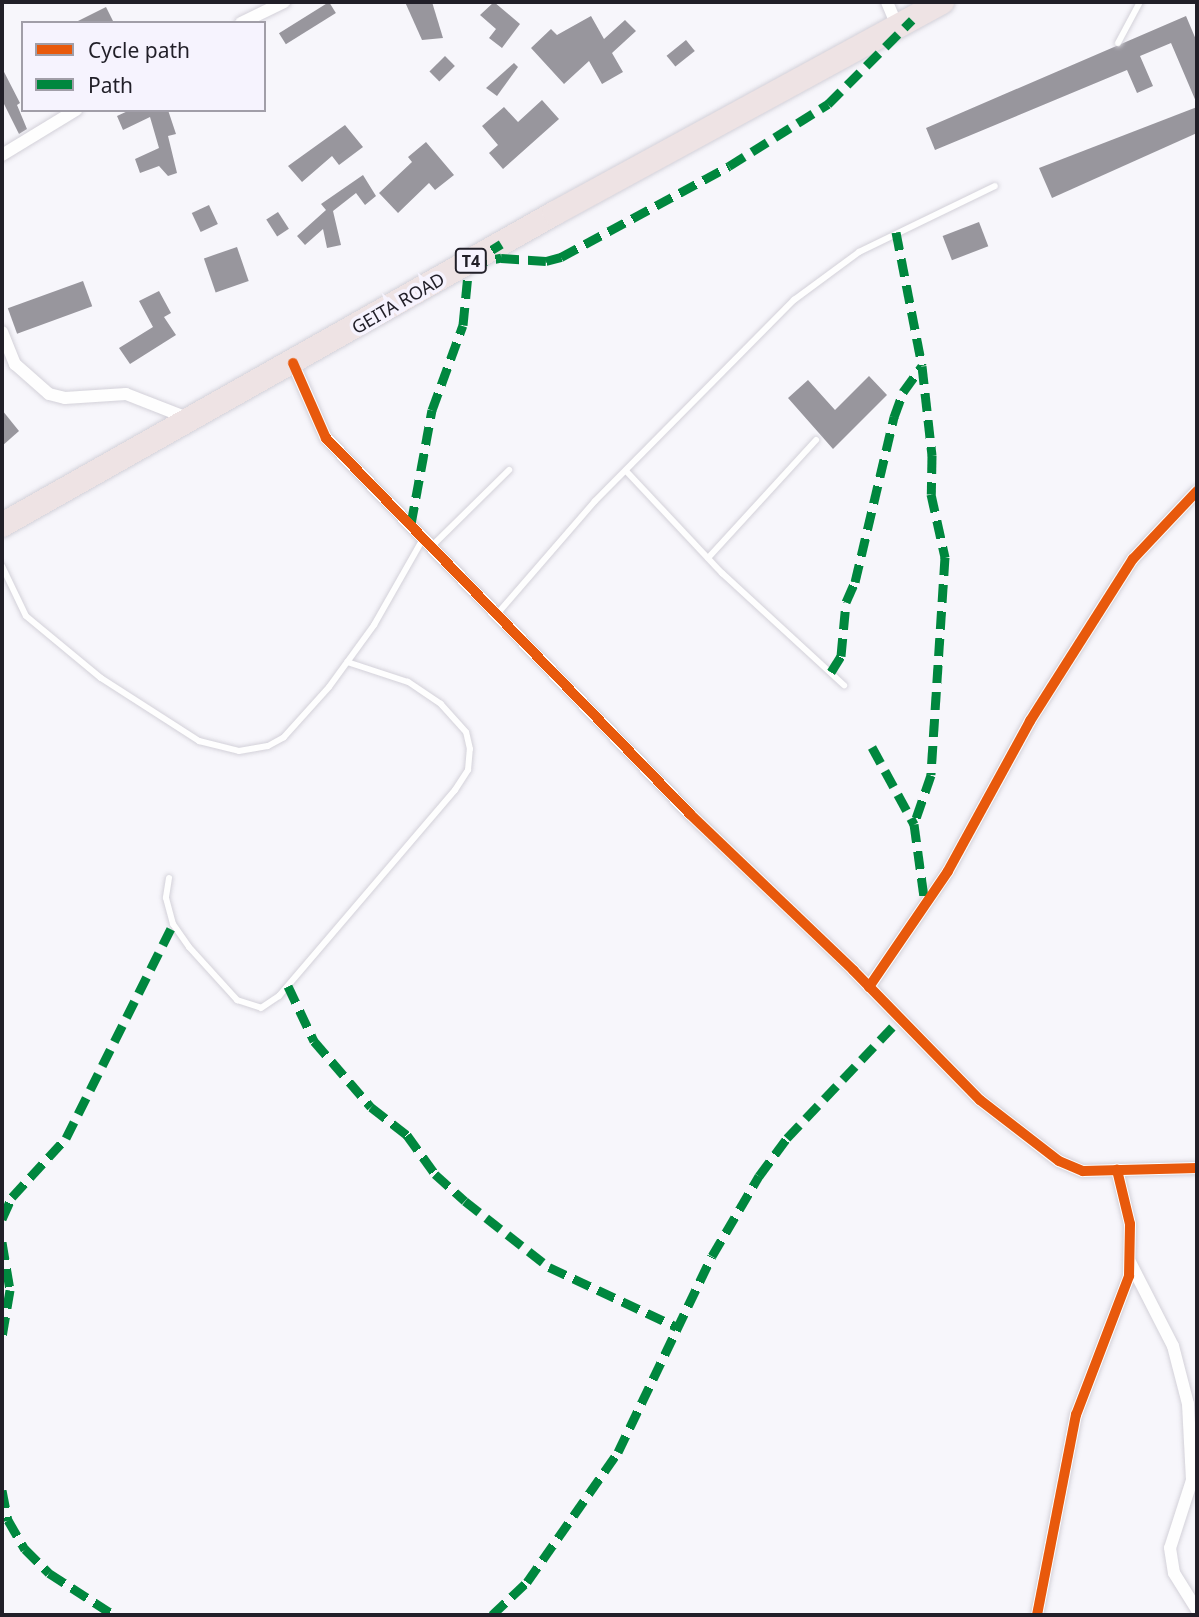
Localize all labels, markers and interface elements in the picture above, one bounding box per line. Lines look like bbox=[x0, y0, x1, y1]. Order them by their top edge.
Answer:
legend bbox=[21, 21, 266, 112]
text: Cycle path bbox=[88, 36, 190, 64]
text: Path bbox=[88, 71, 133, 99]
road number: T4 bbox=[454, 248, 489, 274]
street label: GEITA ROAD bbox=[348, 268, 448, 338]

